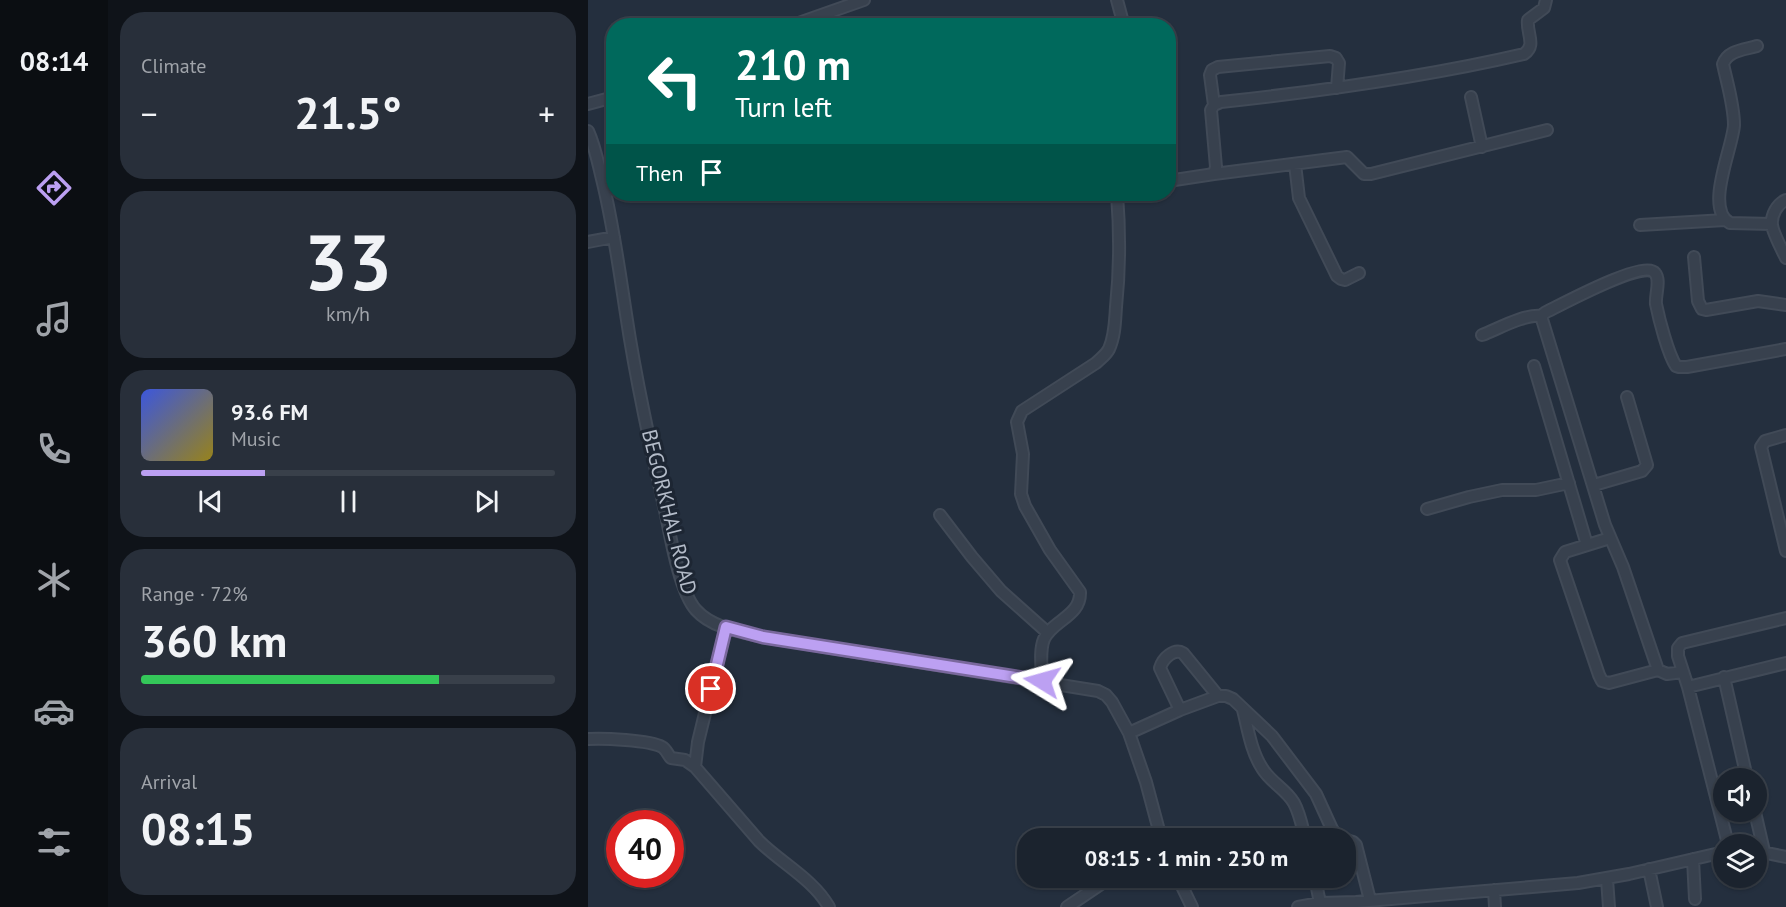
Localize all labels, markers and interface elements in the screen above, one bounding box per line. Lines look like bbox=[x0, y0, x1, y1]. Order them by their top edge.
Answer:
text: 210 m bbox=[735, 37, 851, 92]
icon: left bbox=[636, 42, 714, 120]
text: 08:14 bbox=[20, 44, 88, 78]
text: Climate bbox=[141, 53, 207, 79]
text: 21.5° bbox=[294, 83, 402, 141]
text: Turn left bbox=[735, 90, 832, 124]
text: − bbox=[141, 92, 158, 135]
text: + bbox=[538, 92, 555, 135]
icon: arrive bbox=[695, 156, 728, 189]
text: Then bbox=[636, 159, 683, 187]
icon: directions bbox=[33, 167, 75, 209]
text: 33 bbox=[304, 211, 392, 312]
icon: music bbox=[33, 298, 75, 340]
text: km/h bbox=[326, 301, 370, 327]
text: 93.6 FM bbox=[231, 398, 308, 426]
text: Music bbox=[231, 426, 280, 452]
street label: BEGORKHAL ROAD bbox=[636, 426, 703, 597]
icon: phone bbox=[33, 428, 75, 470]
icon: previous bbox=[194, 485, 227, 518]
icon: pause bbox=[332, 485, 365, 518]
icon: next bbox=[470, 485, 503, 518]
icon: climate bbox=[33, 559, 75, 601]
text: Range · 72% bbox=[141, 581, 248, 607]
text: 360 km bbox=[141, 611, 287, 669]
position arrow bbox=[1010, 649, 1074, 713]
pin bbox=[685, 663, 736, 714]
icon: arrive bbox=[694, 672, 727, 705]
icon: car bbox=[33, 690, 75, 732]
map controls bbox=[1713, 768, 1767, 888]
button: sound bbox=[1713, 768, 1767, 822]
text: Arrival bbox=[141, 769, 197, 795]
text: 08:15 bbox=[141, 799, 255, 857]
speed limit sign: 40 bbox=[606, 810, 684, 888]
icon: filters bbox=[33, 821, 75, 863]
button: layers bbox=[1713, 834, 1767, 888]
text: 08:15 · 1 min · 250 m bbox=[1085, 844, 1288, 872]

